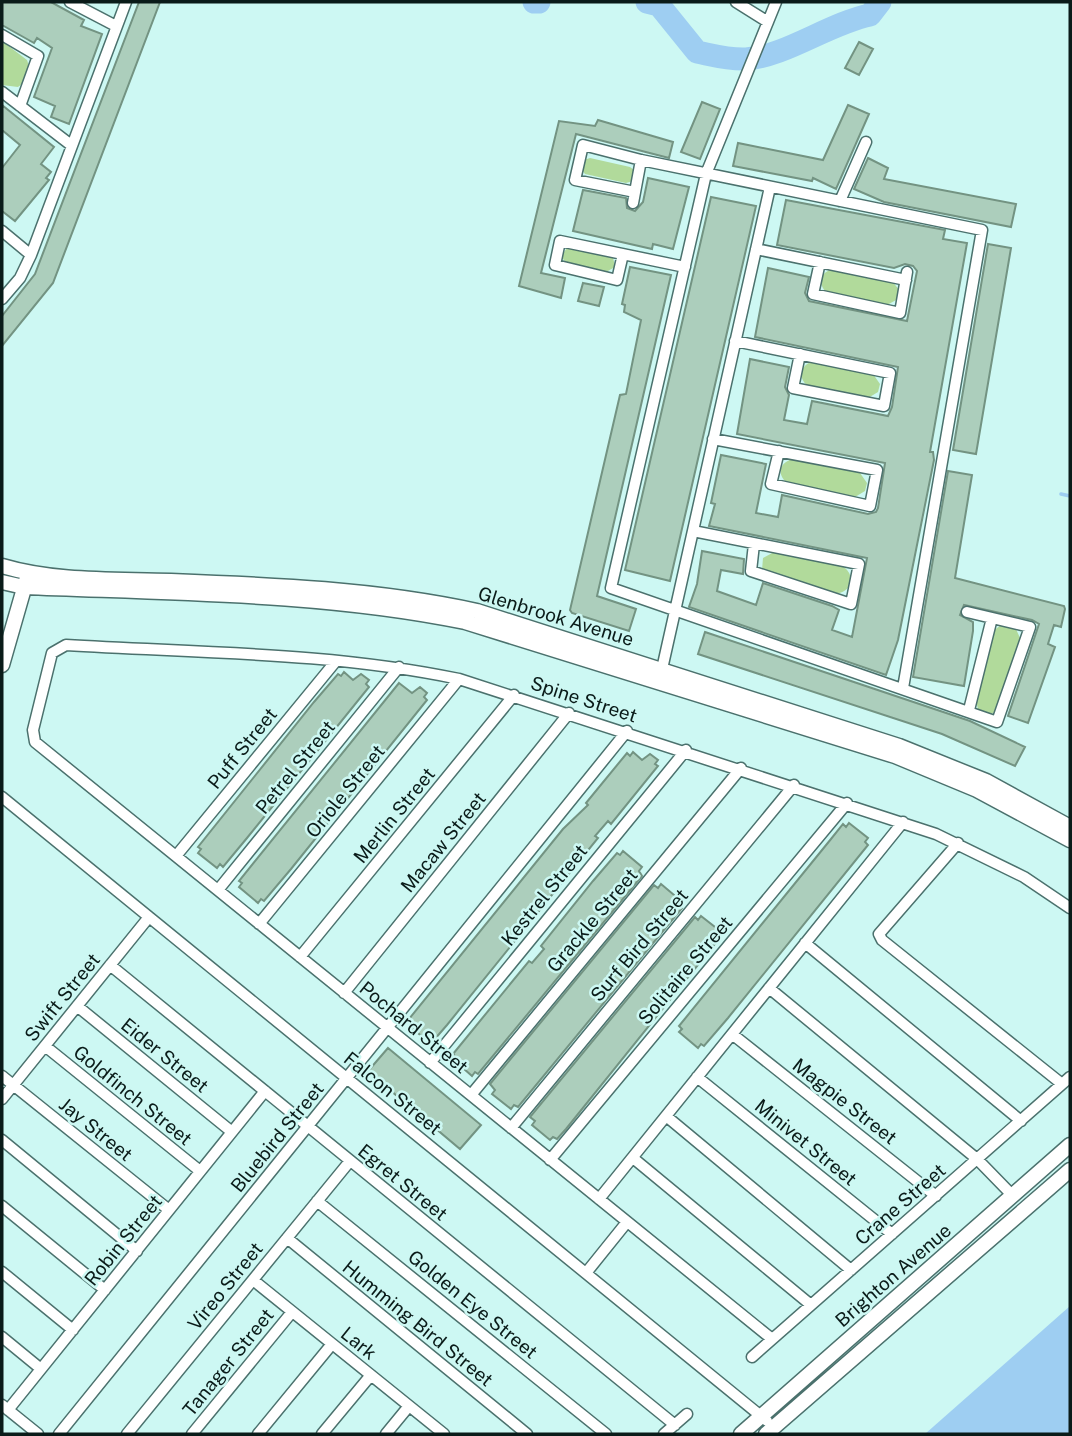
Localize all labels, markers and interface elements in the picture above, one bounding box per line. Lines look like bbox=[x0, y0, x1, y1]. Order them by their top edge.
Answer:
street label: Glenbrook Avenue bbox=[476, 582, 636, 650]
street label: Spine Street bbox=[528, 671, 640, 727]
street label: Puff Street bbox=[203, 703, 281, 793]
street label: Petrel Street bbox=[251, 716, 339, 818]
street label: Oriole Street bbox=[301, 740, 389, 842]
street label: Merlin Street bbox=[349, 763, 439, 867]
street label: Macaw Street bbox=[396, 787, 490, 897]
street label: Kestrel Street bbox=[496, 840, 592, 950]
street label: Grackle Street bbox=[542, 864, 642, 976]
street label: Surf Bird Street bbox=[586, 884, 692, 1006]
street label: Solitaire Street bbox=[633, 911, 737, 1029]
street label: Swift Street bbox=[20, 949, 104, 1045]
street label: Pochard Street bbox=[355, 977, 473, 1077]
street label: Eider Street bbox=[117, 1013, 213, 1097]
street label: Goldfinch Street bbox=[69, 1041, 197, 1149]
street label: Falcon Street bbox=[340, 1047, 446, 1139]
street label: Magpie Street bbox=[789, 1054, 901, 1148]
street label: Bluebird Street bbox=[226, 1078, 328, 1196]
street label: Jay Street bbox=[55, 1093, 137, 1165]
street label: Minivet Street bbox=[751, 1094, 861, 1190]
street label: Egret Street bbox=[354, 1139, 452, 1225]
street label: Crane Street bbox=[850, 1159, 950, 1249]
street label: Robin Street bbox=[80, 1190, 166, 1290]
street label: Brighton Avenue bbox=[831, 1219, 955, 1331]
street label: Vireo Street bbox=[183, 1238, 267, 1334]
street label: Golden Eye Street bbox=[404, 1245, 542, 1363]
street label: Humming Bird Street bbox=[338, 1256, 498, 1390]
street label: Tanager Street bbox=[178, 1304, 278, 1420]
street label: Lark bbox=[337, 1322, 381, 1364]

